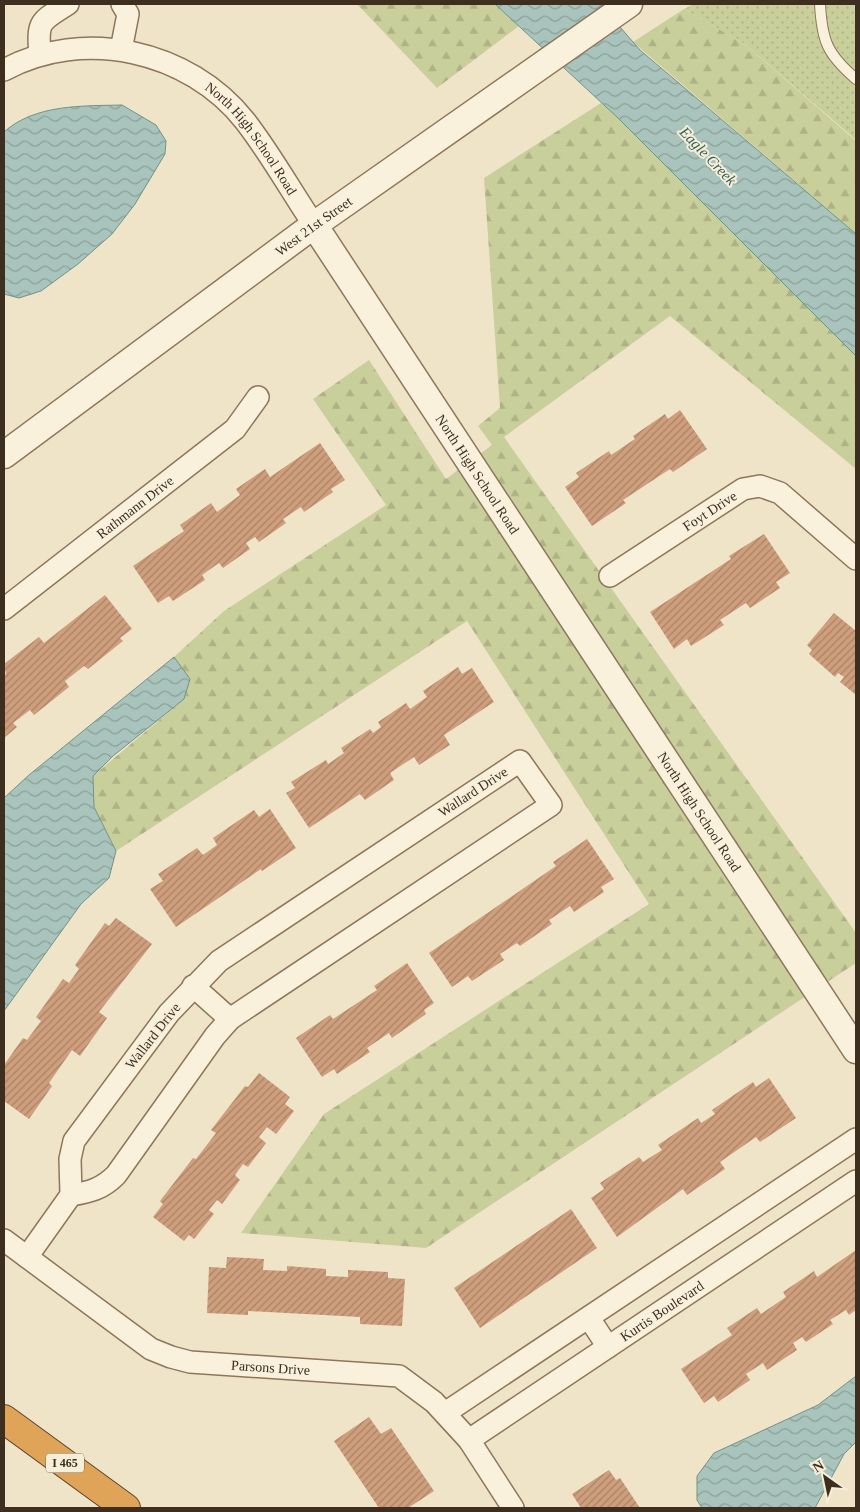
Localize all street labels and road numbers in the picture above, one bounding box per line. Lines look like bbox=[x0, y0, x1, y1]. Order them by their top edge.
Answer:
street label: North High School Road bbox=[203, 79, 300, 197]
street label: West 21st Street bbox=[272, 193, 355, 259]
street label: North High School Road bbox=[433, 412, 522, 537]
street label: Rathmann Drive bbox=[94, 472, 176, 541]
street label: Foyt Drive bbox=[680, 488, 739, 534]
street label: North High School Road bbox=[655, 749, 744, 874]
street label: Wallard Drive bbox=[436, 764, 510, 820]
street label: Wallard Drive bbox=[123, 1000, 183, 1072]
street label: Kurtis Boulevard bbox=[617, 1278, 706, 1344]
street label: Parsons Drive bbox=[231, 1357, 311, 1378]
road number: I 465 bbox=[46, 1454, 84, 1472]

